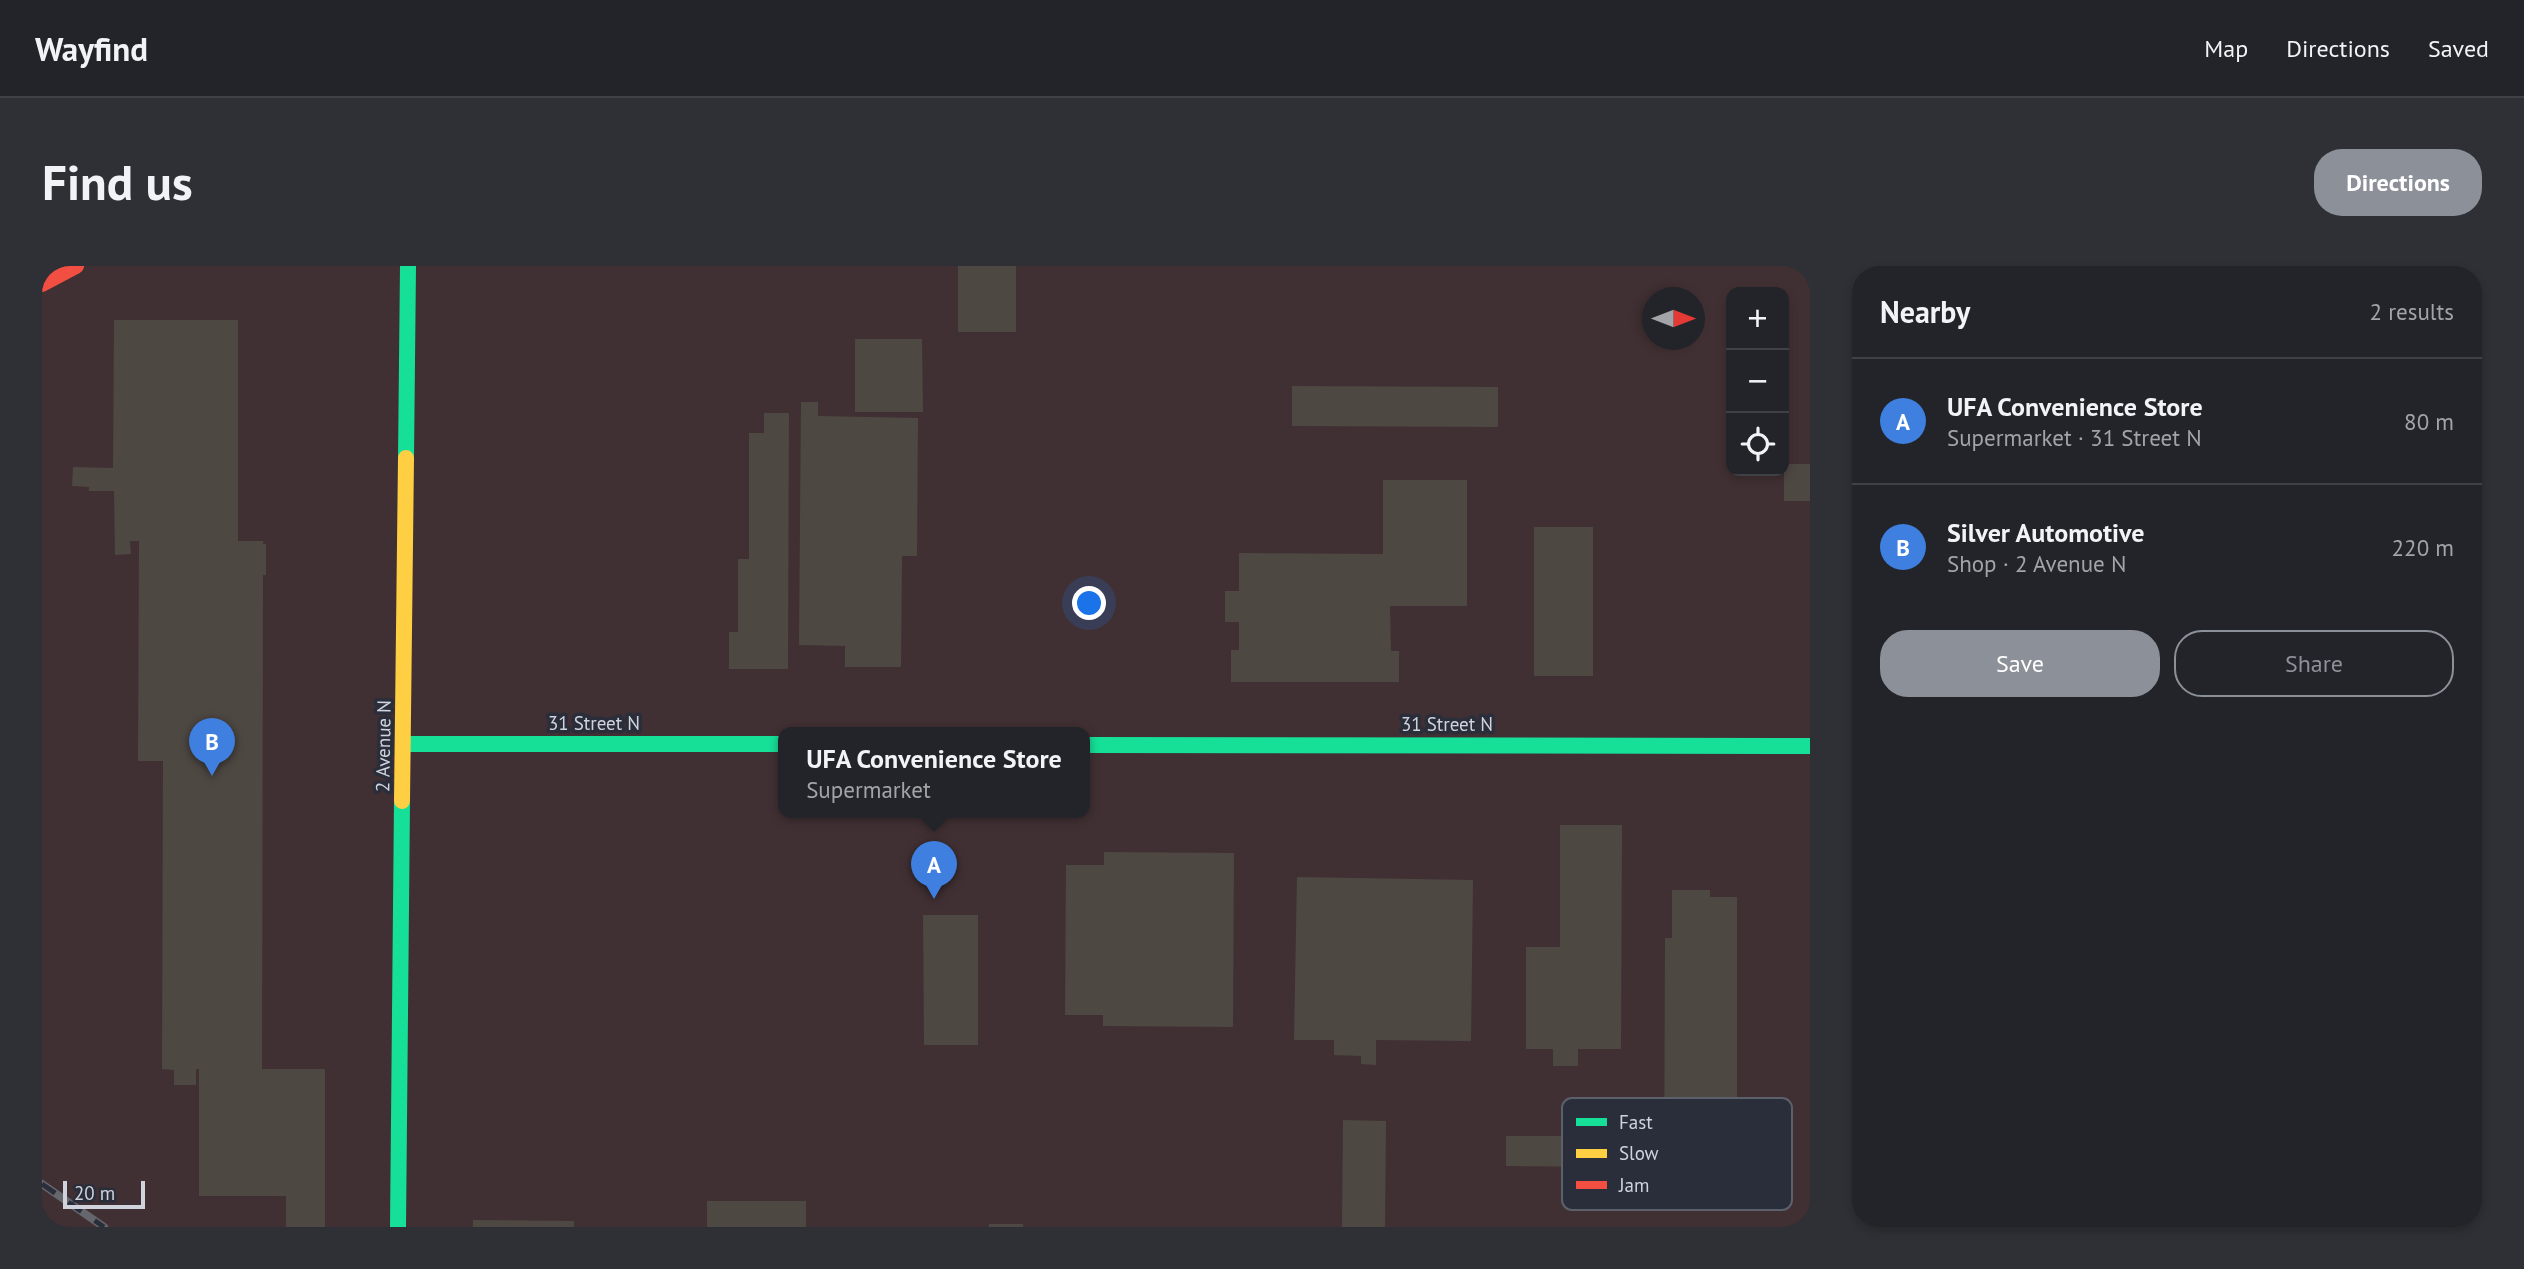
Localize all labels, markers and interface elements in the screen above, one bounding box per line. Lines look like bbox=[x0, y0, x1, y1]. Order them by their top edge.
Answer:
text: Wayfind bbox=[35, 27, 148, 70]
text: Map bbox=[2204, 33, 2248, 64]
text: Directions bbox=[2286, 33, 2390, 64]
text: Saved bbox=[2428, 33, 2489, 64]
button: Directions bbox=[2314, 149, 2482, 216]
text: Find us bbox=[42, 150, 193, 214]
north arrow bbox=[1642, 287, 1705, 350]
map controls bbox=[1726, 287, 1789, 476]
button: + bbox=[1726, 287, 1789, 350]
text: Nearby bbox=[1880, 292, 1970, 331]
text: 2 results bbox=[2370, 297, 2454, 326]
button: − bbox=[1726, 350, 1789, 413]
text: UFA Convenience Store bbox=[1947, 390, 2203, 423]
text: A bbox=[1896, 407, 1910, 436]
text: 80 m bbox=[2404, 407, 2454, 436]
button: locate bbox=[1726, 413, 1789, 476]
text: Supermarket · 31 Street N bbox=[1947, 423, 2202, 452]
text: Silver Automotive bbox=[1947, 516, 2145, 549]
text: B bbox=[1896, 533, 1910, 562]
text: 220 m bbox=[2392, 533, 2454, 562]
text: Shop · 2 Avenue N bbox=[1947, 549, 2126, 578]
your location bbox=[1072, 586, 1106, 620]
button: Save bbox=[1880, 630, 2160, 697]
button: Share bbox=[2174, 630, 2454, 697]
street label: 2 Avenue N bbox=[370, 700, 396, 792]
street label: 31 Street N bbox=[548, 711, 640, 735]
street label: 31 Street N bbox=[1401, 712, 1493, 736]
pin: B bbox=[189, 718, 235, 776]
popup bbox=[778, 727, 1090, 818]
text: UFA Convenience Store bbox=[806, 742, 1062, 775]
text: Supermarket bbox=[806, 775, 931, 804]
pin: A bbox=[911, 841, 957, 899]
legend bbox=[1562, 1098, 1792, 1210]
text: Fast bbox=[1619, 1110, 1653, 1134]
text: Slow bbox=[1619, 1141, 1659, 1165]
text: Jam bbox=[1618, 1173, 1649, 1197]
scale bar bbox=[63, 1178, 145, 1210]
text: 20 m bbox=[74, 1181, 115, 1205]

